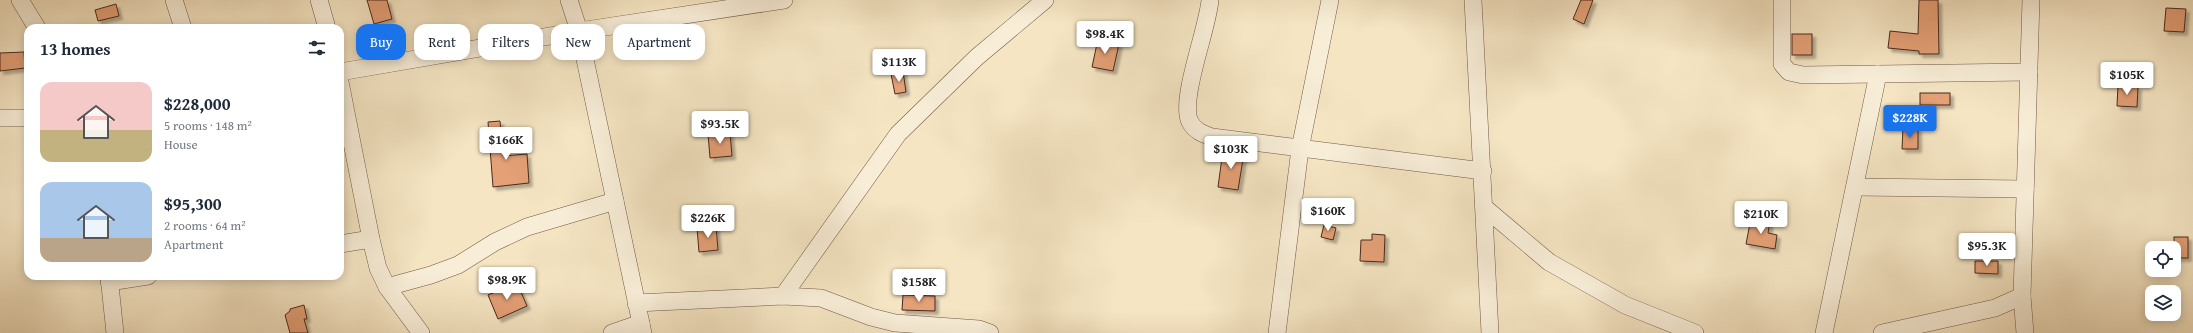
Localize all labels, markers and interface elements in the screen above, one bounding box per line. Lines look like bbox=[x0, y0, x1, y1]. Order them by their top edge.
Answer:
pin: $98.4K bbox=[1072, 21, 1138, 55]
chip: Buy bbox=[356, 24, 406, 60]
chip: Rent bbox=[414, 24, 470, 60]
chip: Filters bbox=[478, 24, 543, 60]
chip: New bbox=[551, 24, 605, 60]
chip: Apartment bbox=[613, 24, 705, 60]
text: $98.4K bbox=[1086, 24, 1124, 43]
text: 13 homes bbox=[40, 36, 111, 61]
icon: filters bbox=[306, 37, 328, 59]
pin: $113K bbox=[871, 49, 927, 83]
text: $113K bbox=[881, 52, 917, 71]
pin: $105K bbox=[2099, 62, 2155, 96]
text: $105K bbox=[2109, 65, 2145, 84]
text: $228,000 bbox=[164, 91, 230, 116]
icon: home bbox=[72, 98, 120, 146]
pin: $228K bbox=[1882, 105, 1938, 139]
text: $228K bbox=[1892, 108, 1928, 127]
pin: $93.5K bbox=[687, 111, 753, 145]
text: $93.5K bbox=[701, 114, 739, 133]
text: 5 rooms · 148 m² bbox=[164, 116, 252, 135]
pin: $166K bbox=[478, 127, 534, 161]
text: $166K bbox=[488, 130, 524, 149]
text: House bbox=[164, 135, 198, 154]
pin: $103K bbox=[1203, 136, 1259, 170]
text: $103K bbox=[1213, 139, 1249, 158]
text: $95,300 bbox=[164, 191, 222, 216]
icon: home bbox=[72, 198, 120, 246]
pin: $160K bbox=[1300, 198, 1356, 232]
text: $160K bbox=[1310, 201, 1346, 220]
pin: $210K bbox=[1733, 201, 1789, 235]
text: $210K bbox=[1743, 204, 1779, 223]
pin: $226K bbox=[680, 205, 736, 239]
text: $226K bbox=[690, 208, 726, 227]
text: 2 rooms · 64 m² bbox=[164, 216, 246, 235]
pin: $95.3K bbox=[1954, 233, 2020, 267]
text: Apartment bbox=[164, 235, 224, 254]
text: $95.3K bbox=[1968, 236, 2006, 255]
map controls bbox=[2145, 241, 2181, 321]
button: locate bbox=[2145, 241, 2181, 277]
pin: $98.9K bbox=[474, 267, 540, 301]
pin: $158K bbox=[891, 269, 947, 303]
text: $98.9K bbox=[488, 270, 526, 289]
text: $158K bbox=[901, 272, 937, 291]
button: layers bbox=[2145, 285, 2181, 321]

